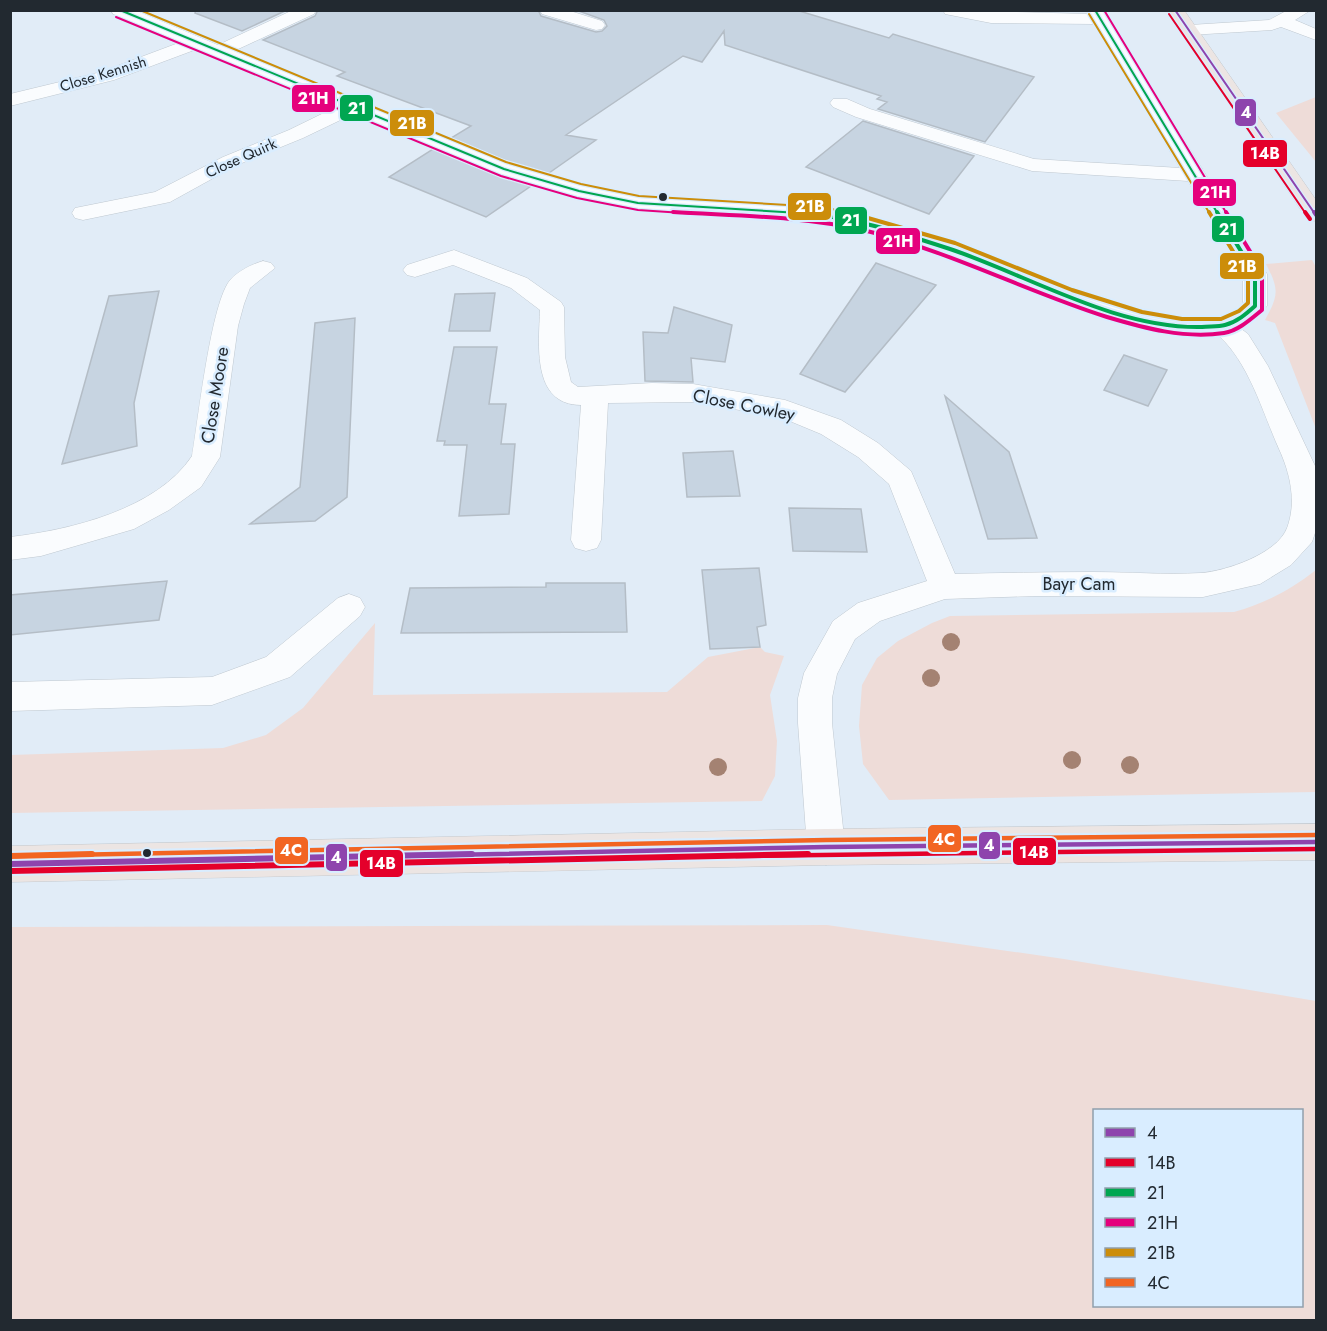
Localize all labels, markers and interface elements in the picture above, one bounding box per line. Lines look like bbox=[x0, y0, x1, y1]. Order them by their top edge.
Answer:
street label: Close Kennish bbox=[57, 50, 149, 98]
line badge: 21H bbox=[291, 84, 336, 113]
text: 21H bbox=[297, 87, 329, 110]
line badge: 21 bbox=[339, 94, 374, 122]
text: 21 bbox=[348, 97, 366, 120]
line badge: 4 bbox=[1234, 98, 1257, 127]
text: 4 bbox=[1240, 101, 1252, 124]
line badge: 21B bbox=[389, 109, 435, 137]
text: 21B bbox=[397, 112, 427, 135]
street label: Close Quirk bbox=[202, 132, 280, 183]
line badge: 14B bbox=[1242, 139, 1288, 168]
text: 14B bbox=[1250, 142, 1280, 165]
line badge: 21H bbox=[1192, 178, 1237, 207]
text: 21H bbox=[1199, 181, 1231, 204]
unlabelled marker bbox=[657, 191, 669, 203]
line badge: 21B bbox=[787, 192, 832, 221]
text: 21B bbox=[795, 195, 825, 218]
line badge: 21 bbox=[834, 206, 868, 235]
text: 21 bbox=[842, 209, 860, 232]
line badge: 21 bbox=[1211, 215, 1245, 243]
text: 21 bbox=[1219, 218, 1237, 241]
line badge: 21H bbox=[875, 227, 921, 255]
text: 21H bbox=[882, 230, 914, 253]
line badge: 21B bbox=[1219, 252, 1265, 280]
text: 21B bbox=[1227, 255, 1257, 278]
street label: Close Moore bbox=[195, 345, 235, 445]
street label: Close Cowley bbox=[691, 382, 797, 428]
street label: Bayr Cam bbox=[1042, 571, 1116, 597]
line badge: 4C bbox=[927, 824, 962, 853]
text: 4C bbox=[933, 828, 955, 851]
line badge: 4 bbox=[978, 831, 1001, 860]
text: 4 bbox=[983, 834, 995, 857]
line badge: 4C bbox=[274, 836, 309, 865]
line badge: 14B bbox=[1012, 837, 1057, 866]
text: 4C bbox=[280, 839, 302, 862]
text: 14B bbox=[1019, 841, 1049, 864]
line badge: 4 bbox=[325, 843, 348, 872]
text: 4 bbox=[330, 846, 342, 869]
unlabelled marker bbox=[141, 847, 153, 859]
line badge: 14B bbox=[359, 849, 404, 878]
text: 14B bbox=[366, 852, 396, 875]
legend bbox=[1093, 1109, 1303, 1307]
text: 4 bbox=[1147, 1120, 1158, 1146]
text: 14B bbox=[1147, 1150, 1176, 1176]
text: 21 bbox=[1147, 1180, 1165, 1206]
text: 21H bbox=[1147, 1210, 1178, 1236]
text: 21B bbox=[1147, 1240, 1175, 1266]
text: 4C bbox=[1147, 1270, 1170, 1296]

